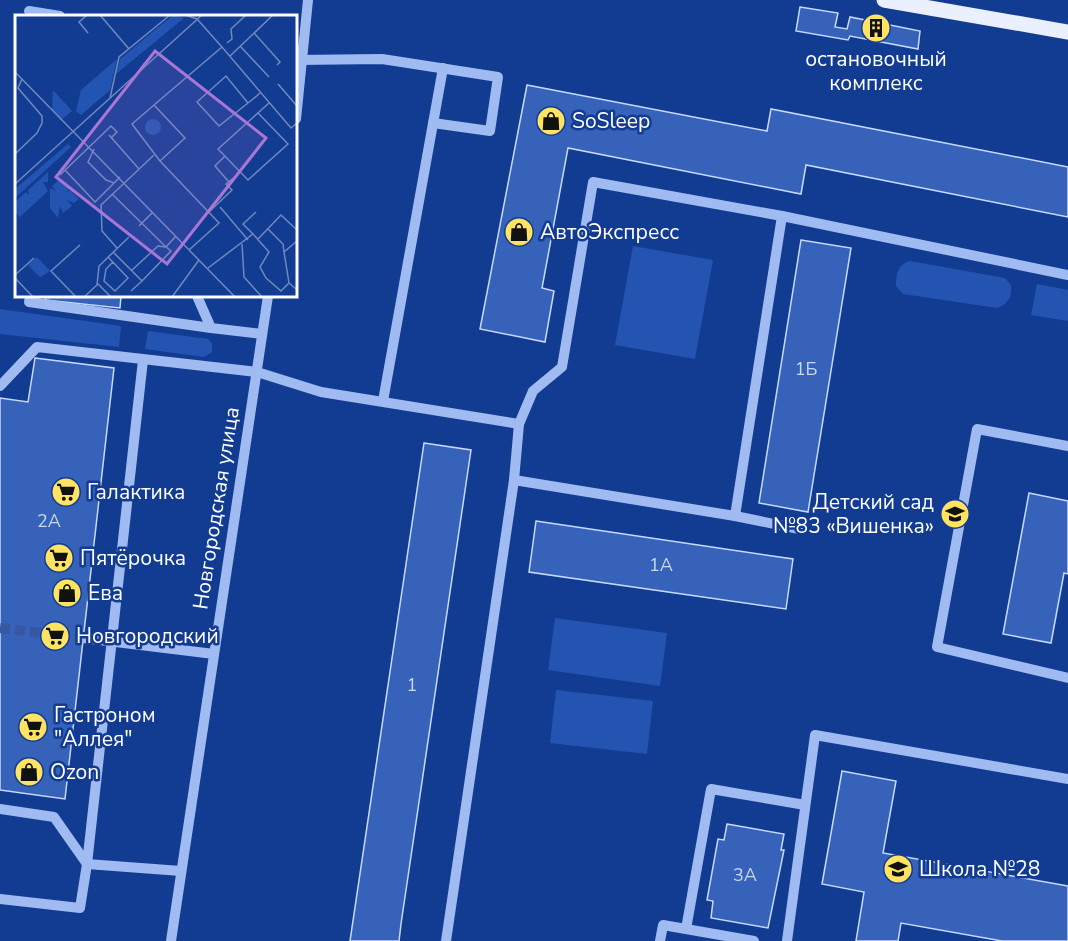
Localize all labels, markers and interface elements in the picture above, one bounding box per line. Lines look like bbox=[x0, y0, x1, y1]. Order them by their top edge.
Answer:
building icon: остановочный комплекс bbox=[860, 12, 892, 44]
inset map bbox=[15, 15, 297, 297]
place label: остановочный комплекс bbox=[805, 45, 947, 97]
shop icon: SoSleep bbox=[535, 105, 567, 137]
place label: SoSleep bbox=[572, 107, 650, 135]
shop icon: АвтоЭкспресс bbox=[503, 216, 535, 248]
place label: АвтоЭкспресс bbox=[540, 218, 679, 246]
house number: 1Б bbox=[795, 357, 817, 381]
street label: Новгородская улица bbox=[186, 405, 246, 611]
supermarket icon: Галактика bbox=[50, 476, 82, 508]
place label: Галактика bbox=[87, 478, 185, 506]
place label: Детский сад №83 «Вишенка» bbox=[773, 488, 934, 540]
school or university icon: Детский сад №83 «Вишенка» bbox=[939, 498, 971, 530]
house number: 2А bbox=[37, 509, 61, 533]
supermarket icon: Пятёрочка bbox=[43, 542, 75, 574]
place label: Пятёрочка bbox=[80, 544, 186, 572]
house number: 1А bbox=[649, 553, 673, 577]
shop icon: Ева bbox=[51, 577, 83, 609]
place label: Ева bbox=[88, 579, 123, 607]
supermarket icon: Новгородский bbox=[39, 620, 71, 652]
place label: Новгородский bbox=[76, 622, 219, 650]
house number: 1 bbox=[407, 673, 417, 697]
place label: Гастроном "Аллея" bbox=[54, 701, 156, 753]
supermarket icon: Гастроном "Аллея" bbox=[17, 711, 49, 743]
shop icon: Ozon bbox=[13, 756, 45, 788]
place label: Ozon bbox=[50, 758, 99, 786]
school or university icon: Школа №28 bbox=[882, 853, 914, 885]
place label: Школа №28 bbox=[919, 855, 1040, 883]
house number: 3А bbox=[733, 863, 757, 887]

